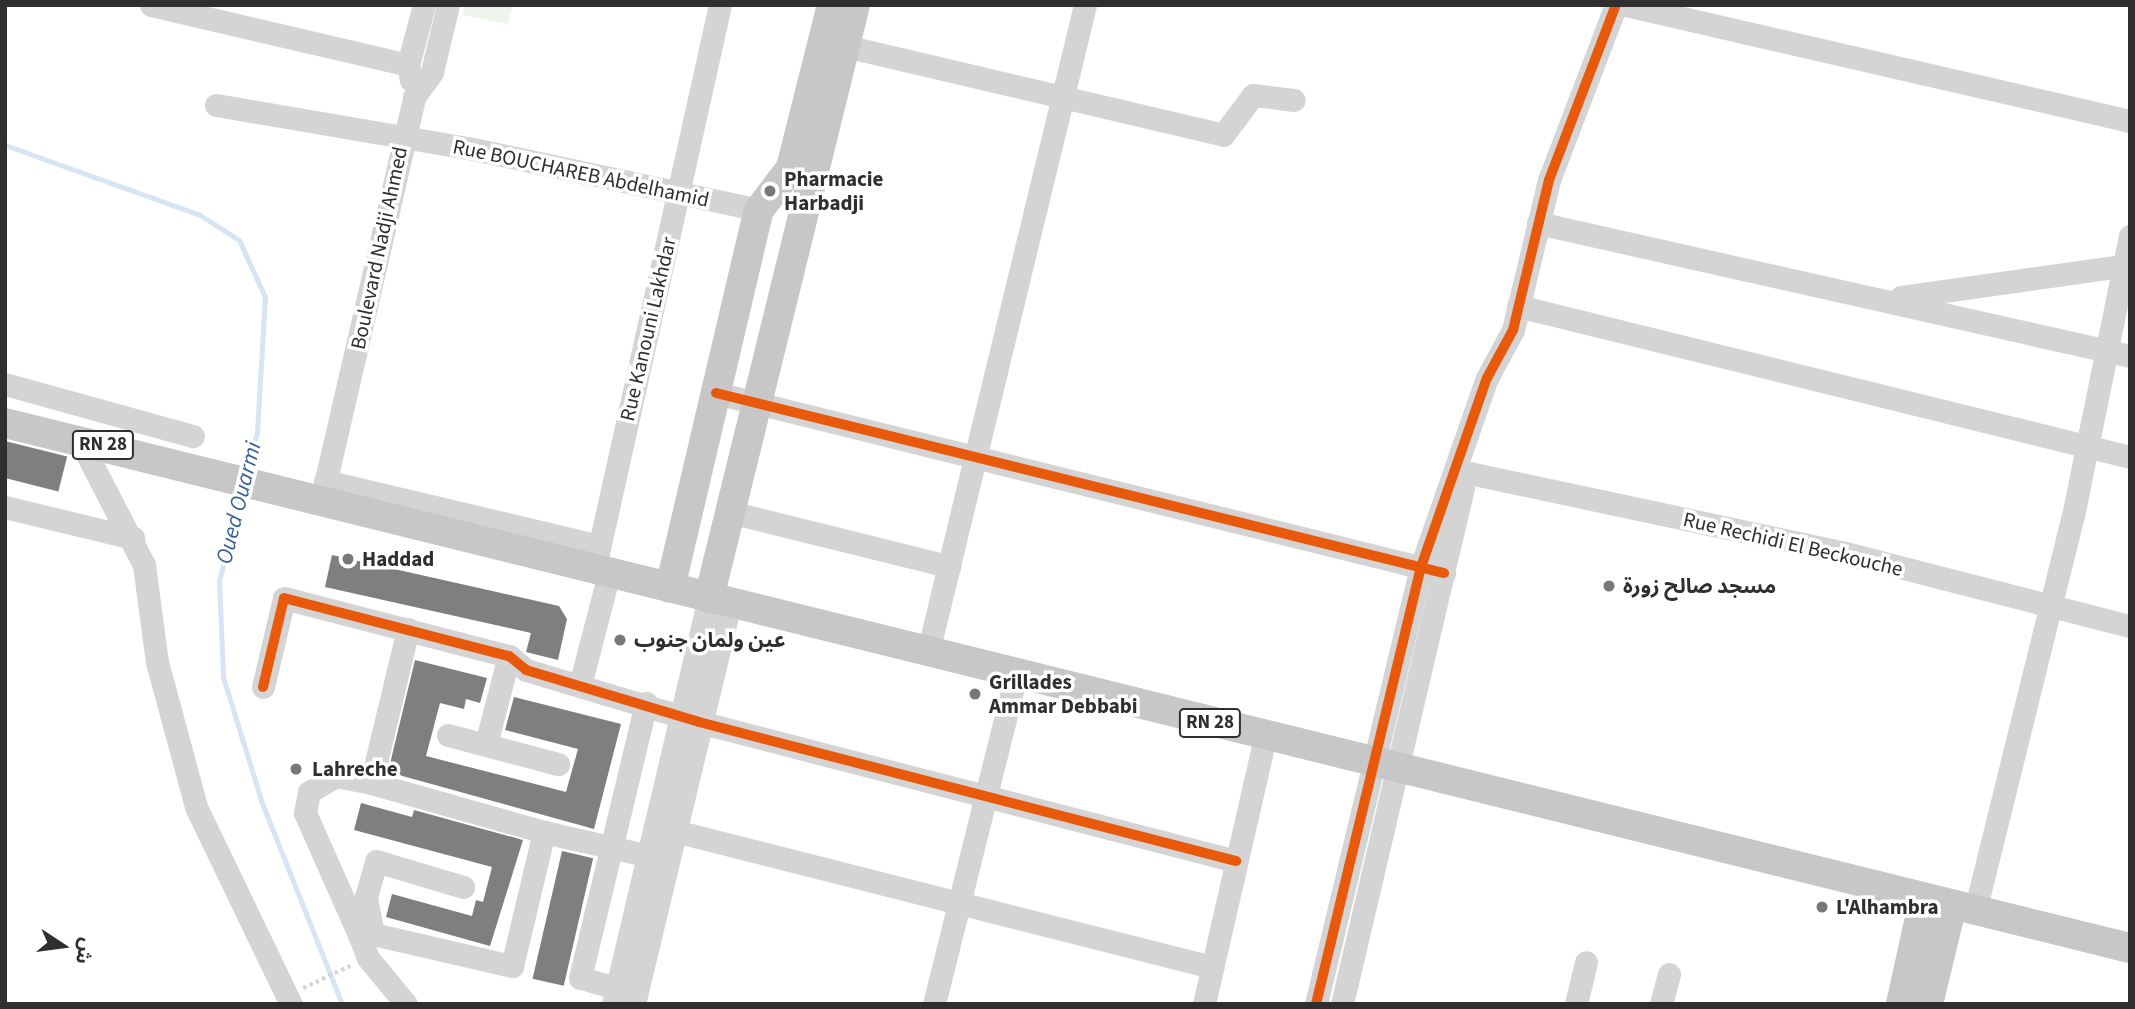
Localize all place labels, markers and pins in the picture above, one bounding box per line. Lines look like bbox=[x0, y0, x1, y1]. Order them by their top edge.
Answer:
place label: Pharmacie Harbadji bbox=[784, 166, 883, 216]
marker: Pharmacie Harbadji bbox=[762, 183, 778, 199]
place label: Haddad bbox=[362, 546, 434, 572]
marker: Haddad bbox=[340, 551, 356, 567]
place label: مسجد صالح زورة bbox=[1623, 573, 1776, 599]
marker: مسجد صالح زورة bbox=[1601, 578, 1617, 594]
place label: عين ولمان جنوب bbox=[634, 627, 785, 653]
marker: عين ولمان جنوب bbox=[612, 632, 628, 648]
place label: Grillades Ammar Debbabi bbox=[989, 669, 1138, 719]
marker: Grillades Ammar Debbabi bbox=[967, 686, 983, 702]
place label: Lahreche bbox=[312, 756, 398, 782]
marker: Lahreche bbox=[286, 759, 306, 779]
place label: L'Alhambra bbox=[1836, 894, 1939, 920]
marker: L'Alhambra bbox=[1814, 899, 1830, 915]

